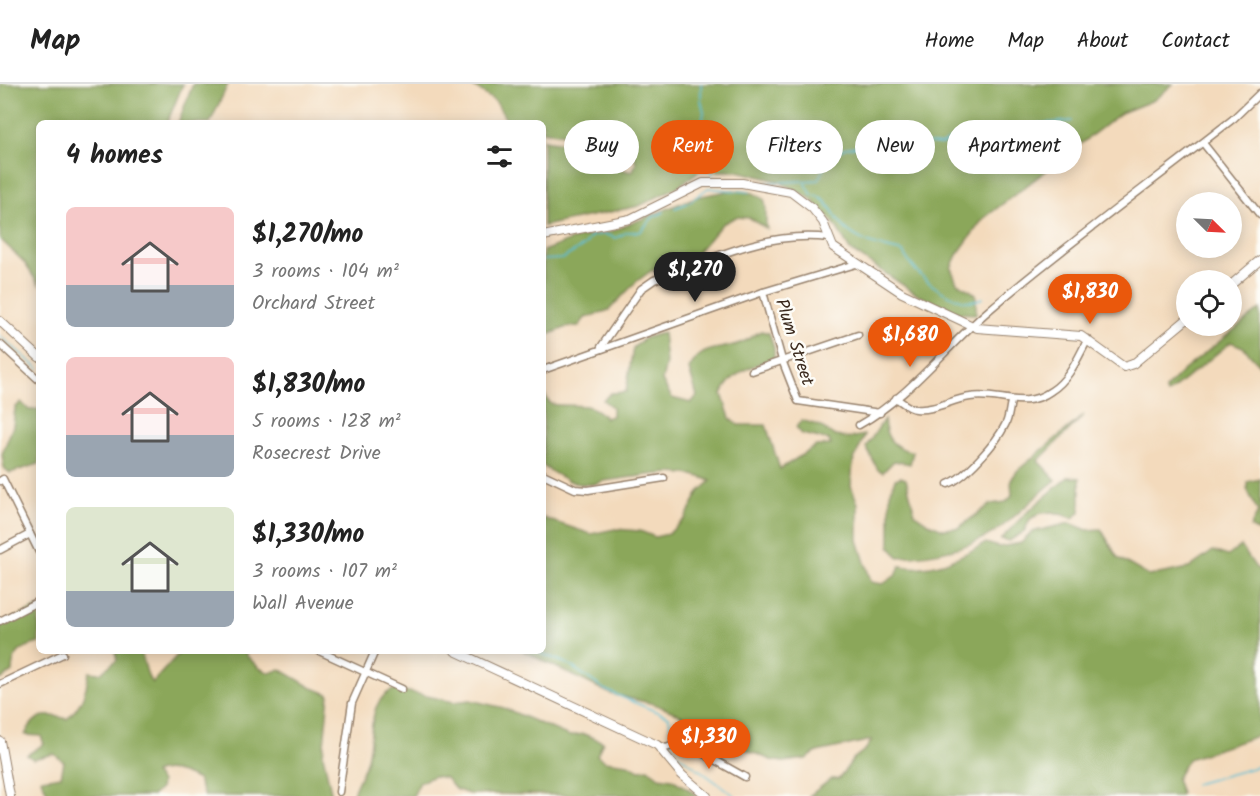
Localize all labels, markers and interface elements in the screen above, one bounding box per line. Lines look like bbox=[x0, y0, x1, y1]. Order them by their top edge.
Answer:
text: Map bbox=[30, 19, 81, 64]
text: Home bbox=[925, 25, 974, 58]
text: Map bbox=[1007, 25, 1044, 58]
text: About bbox=[1077, 25, 1128, 58]
text: Contact bbox=[1161, 25, 1230, 58]
chip: Buy bbox=[564, 120, 639, 174]
chip: Rent bbox=[651, 120, 734, 174]
chip: Filters bbox=[746, 120, 843, 174]
chip: New bbox=[855, 120, 935, 174]
chip: Apartment bbox=[947, 120, 1082, 174]
text: 4 homes bbox=[66, 135, 163, 177]
icon: filters bbox=[483, 140, 516, 173]
north arrow bbox=[1176, 192, 1242, 258]
map controls bbox=[1176, 192, 1242, 336]
text: $1,270/mo bbox=[252, 214, 363, 256]
icon: home bbox=[114, 231, 186, 303]
pin: $1,270 bbox=[646, 252, 744, 303]
text: $1,270 bbox=[668, 255, 722, 287]
text: 3 rooms · 104 m² bbox=[252, 256, 399, 288]
button: locate bbox=[1176, 270, 1242, 336]
pin: $1,830 bbox=[1041, 274, 1139, 325]
text: $1,830 bbox=[1062, 277, 1118, 309]
text: Orchard Street bbox=[252, 288, 375, 320]
street label: Plum Street bbox=[766, 295, 822, 391]
pin: $1,680 bbox=[861, 317, 959, 368]
text: $1,680 bbox=[882, 320, 938, 352]
text: $1,830/mo bbox=[252, 364, 365, 406]
icon: home bbox=[114, 381, 186, 453]
text: 5 rooms · 128 m² bbox=[252, 406, 401, 438]
text: Rosecrest Drive bbox=[252, 438, 381, 470]
text: $1,330/mo bbox=[252, 514, 364, 556]
icon: home bbox=[114, 531, 186, 603]
text: 3 rooms · 107 m² bbox=[252, 556, 397, 588]
text: Wall Avenue bbox=[252, 588, 354, 620]
pin: $1,330 bbox=[660, 719, 758, 770]
text: $1,330 bbox=[681, 722, 737, 754]

